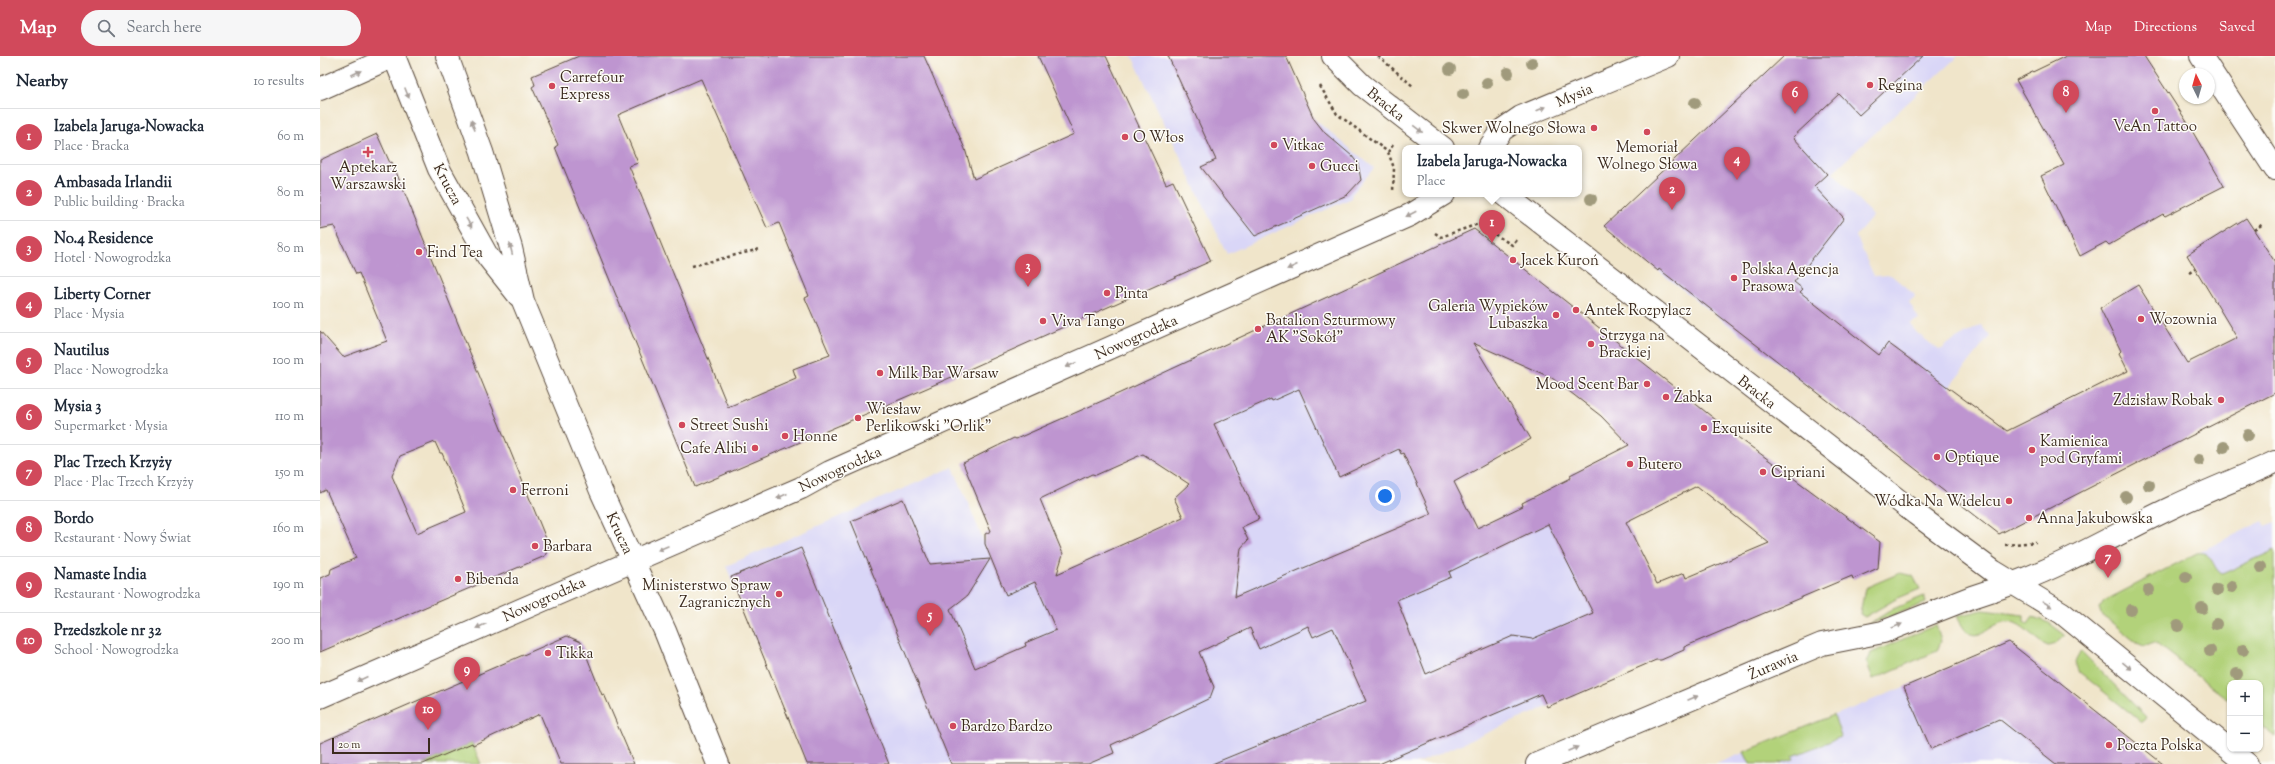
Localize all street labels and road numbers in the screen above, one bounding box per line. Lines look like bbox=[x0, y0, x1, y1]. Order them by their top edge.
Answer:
street label: Mysia bbox=[1553, 79, 1596, 113]
street label: Bracka bbox=[1362, 83, 1409, 127]
street label: Krucza bbox=[427, 160, 466, 209]
street label: Nowogrodzka bbox=[1092, 311, 1182, 366]
street label: Bracka bbox=[1732, 371, 1780, 415]
street label: Nowogrodzka bbox=[796, 442, 885, 499]
street label: Krucza bbox=[600, 509, 638, 558]
street label: Nowogrodzka bbox=[500, 573, 590, 628]
street label: Żurawia bbox=[1745, 646, 1802, 686]

